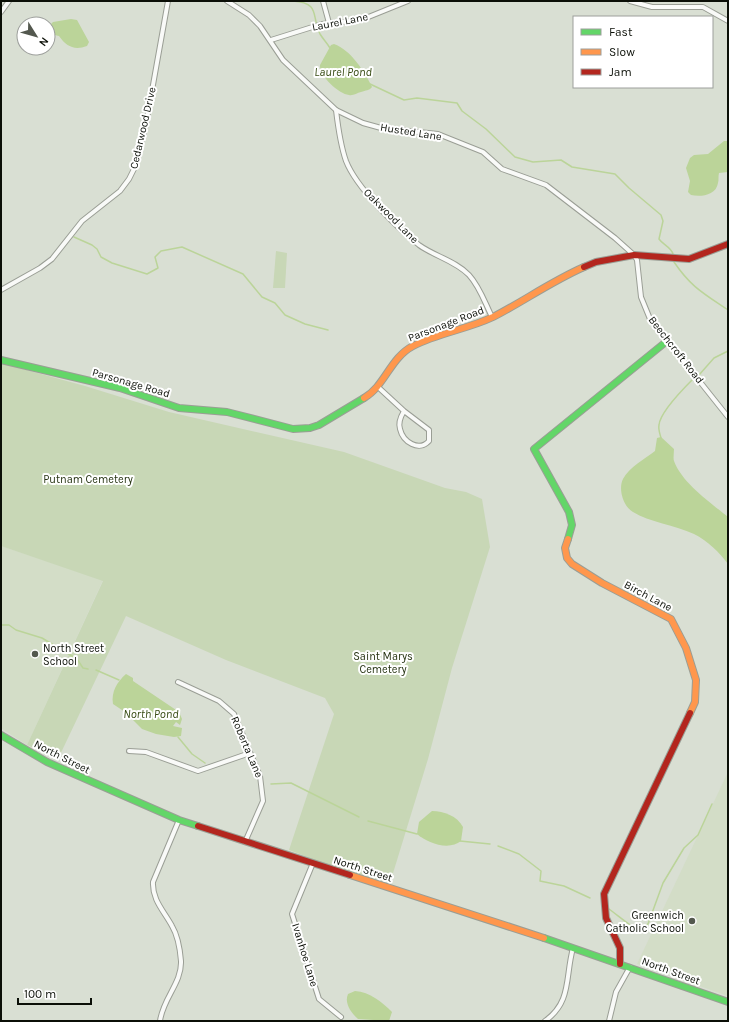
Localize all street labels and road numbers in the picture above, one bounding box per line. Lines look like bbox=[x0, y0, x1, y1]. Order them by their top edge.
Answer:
street label: Laurel Lane bbox=[311, 10, 369, 34]
street label: Cedarwood Drive bbox=[127, 85, 159, 170]
street label: Husted Lane bbox=[379, 121, 443, 143]
street label: Oakwood Lane bbox=[361, 186, 421, 246]
street label: Parsonage Road bbox=[406, 304, 486, 344]
street label: Beechcroft Road bbox=[646, 314, 706, 386]
street label: Parsonage Road bbox=[91, 366, 171, 400]
street label: Birch Lane bbox=[622, 578, 675, 614]
street label: Roberta Lane bbox=[228, 714, 266, 780]
street label: North Street bbox=[32, 737, 92, 777]
street label: North Street bbox=[332, 853, 394, 885]
street label: Ivanhoe Lane bbox=[289, 922, 321, 989]
street label: North Street bbox=[640, 954, 702, 988]

